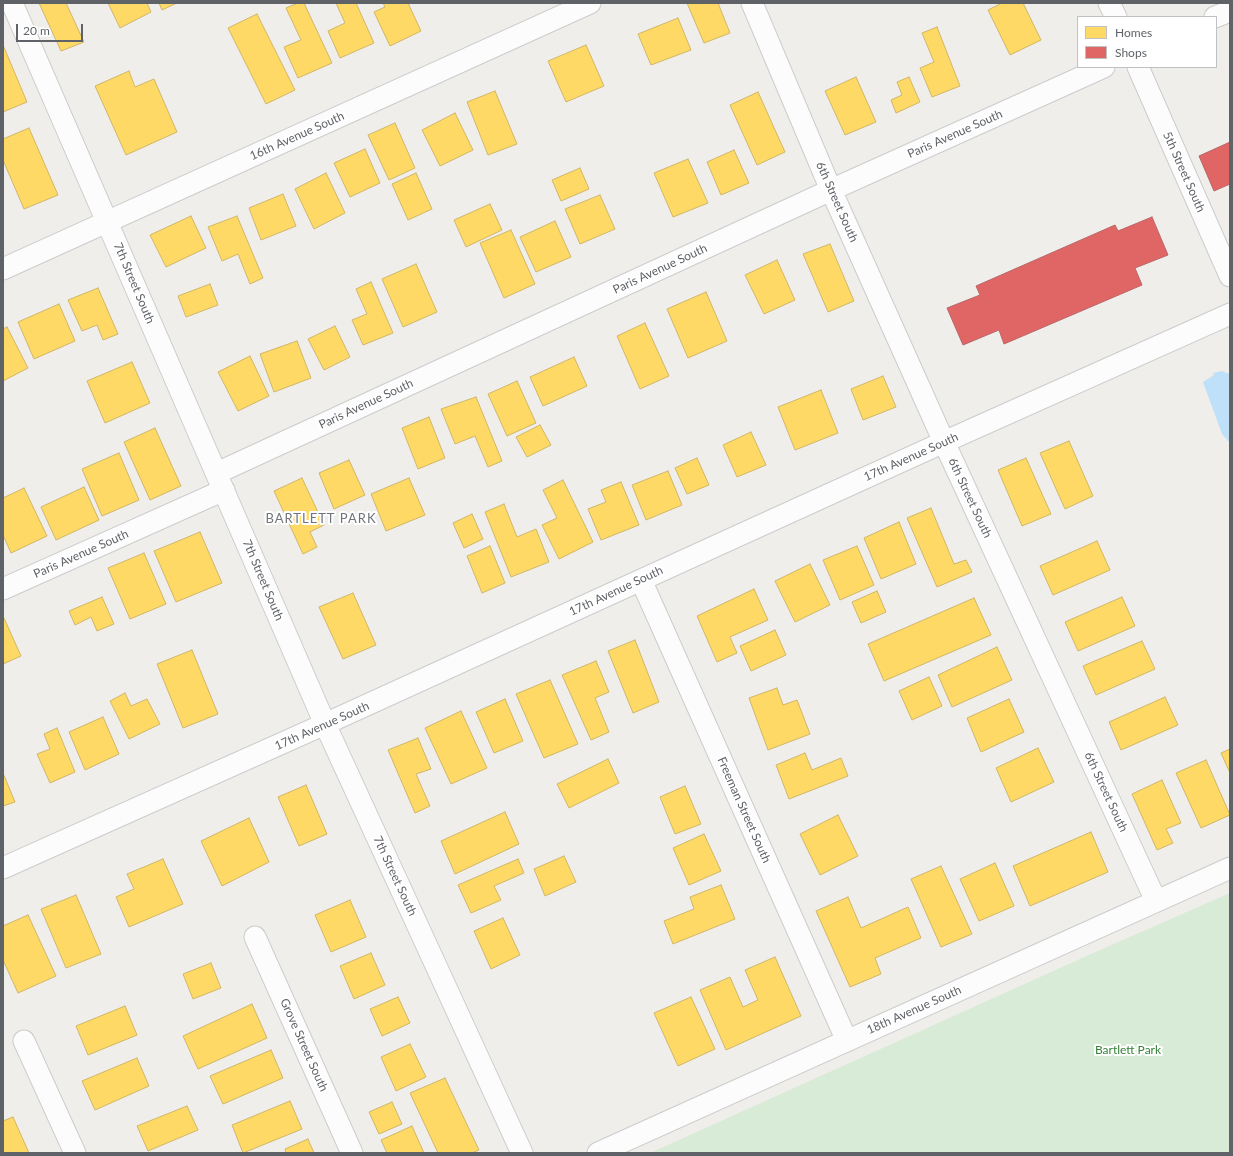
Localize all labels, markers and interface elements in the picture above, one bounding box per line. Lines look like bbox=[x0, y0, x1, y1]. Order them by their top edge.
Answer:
scale bar bbox=[18, 16, 85, 42]
legend bbox=[1077, 16, 1217, 68]
text: 20 m bbox=[23, 23, 50, 38]
text: Homes bbox=[1115, 25, 1152, 40]
text: Shops bbox=[1115, 45, 1147, 60]
street label: Paris Avenue South bbox=[905, 107, 1005, 161]
street label: 16th Avenue South bbox=[248, 109, 346, 163]
street label: 5th Street South bbox=[1160, 129, 1208, 215]
street label: 6th Street South bbox=[813, 159, 861, 245]
street label: 7th Street South bbox=[110, 240, 158, 326]
street label: Paris Avenue South bbox=[611, 241, 709, 297]
street label: Paris Avenue South bbox=[317, 376, 415, 432]
street label: 17th Avenue South bbox=[862, 430, 960, 484]
street label: 6th Street South bbox=[945, 456, 995, 540]
district label: BARTLETT PARK bbox=[265, 511, 377, 527]
street label: Paris Avenue South bbox=[31, 527, 131, 581]
street label: 7th Street South bbox=[239, 537, 287, 623]
street label: 17th Avenue South bbox=[567, 563, 665, 619]
street label: 17th Avenue South bbox=[273, 699, 371, 753]
street label: 6th Street South bbox=[1081, 750, 1131, 834]
street label: Freeman Street South bbox=[714, 755, 774, 865]
street label: 7th Street South bbox=[370, 834, 420, 918]
street label: 18th Avenue South bbox=[865, 983, 963, 1037]
street label: Grove Street South bbox=[277, 996, 331, 1094]
park label: Bartlett Park bbox=[1095, 1043, 1161, 1057]

